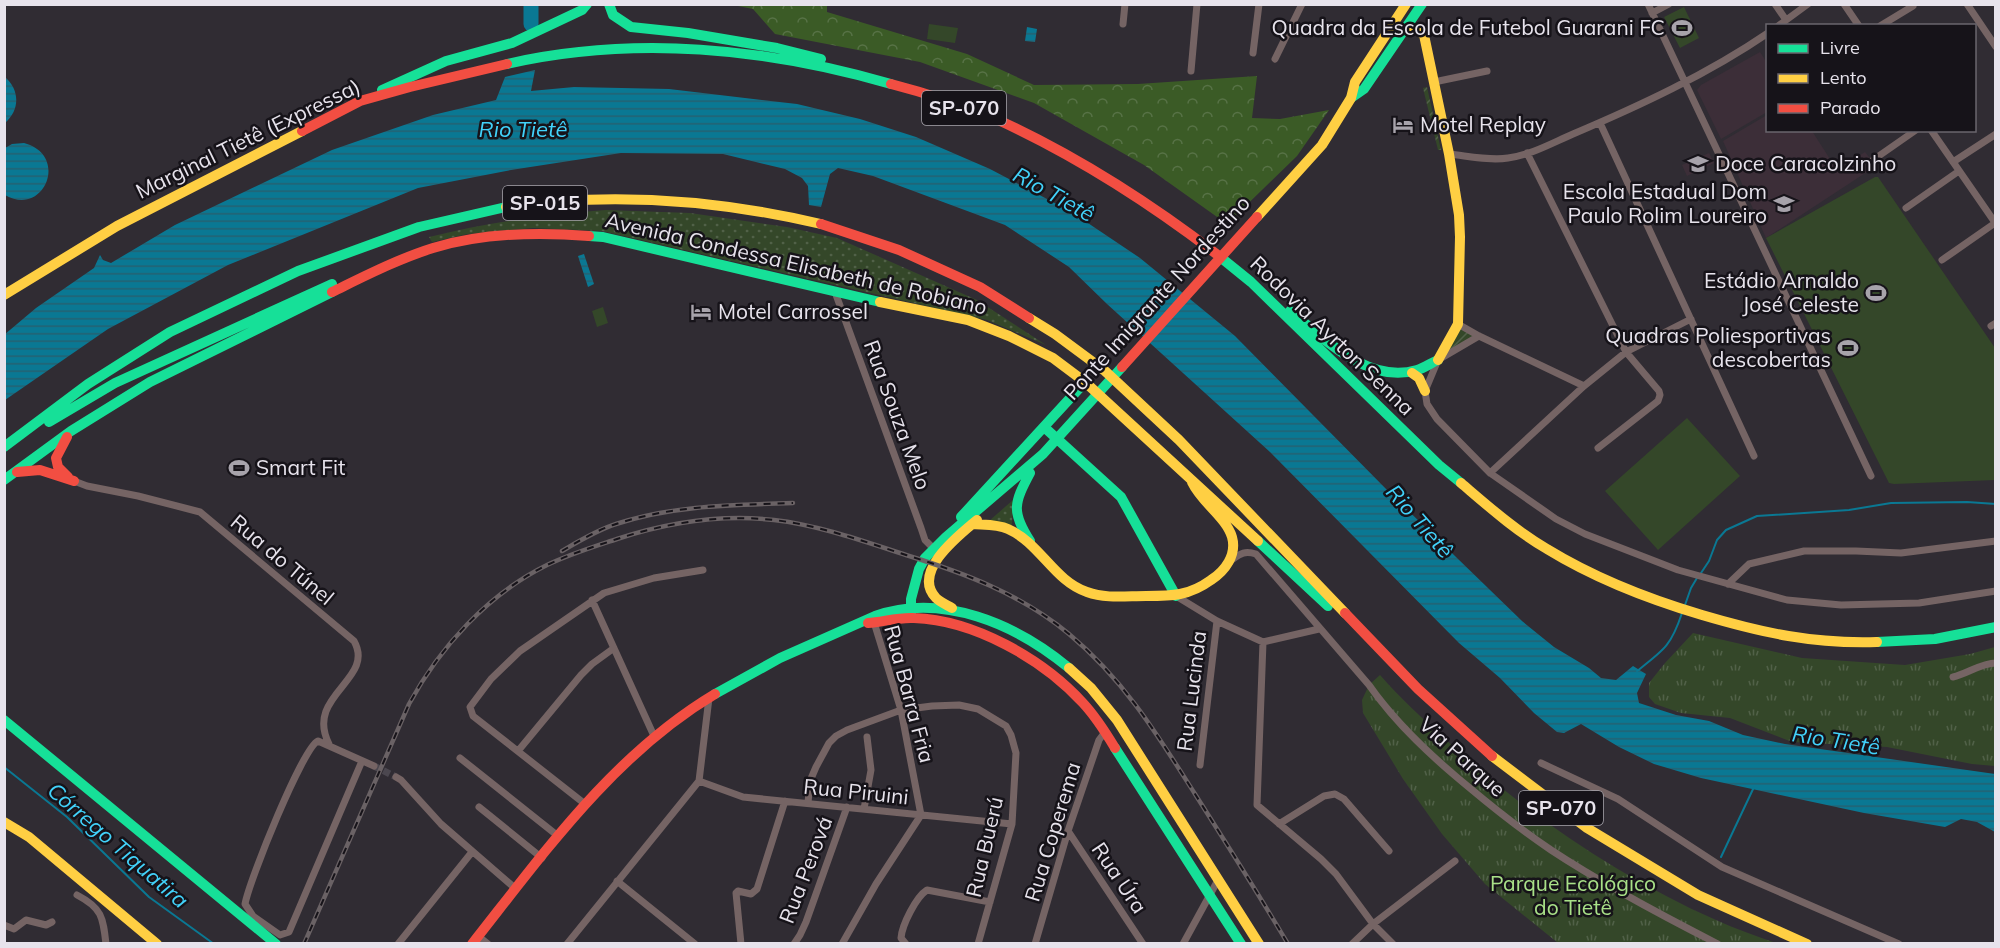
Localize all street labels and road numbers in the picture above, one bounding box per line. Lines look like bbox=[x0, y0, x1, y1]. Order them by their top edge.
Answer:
street label: Marginal Tietê (Expressa) bbox=[131, 72, 364, 204]
road number: SP-070 bbox=[922, 91, 1006, 125]
road number: SP-015 bbox=[503, 186, 587, 220]
street label: Ponte Imigrante Nordestino bbox=[1058, 190, 1255, 405]
street label: Avenida Condessa Elisabeth de Robiano bbox=[603, 206, 990, 320]
street label: Rodovia Ayrton Senna bbox=[1245, 250, 1420, 420]
street label: Rua Souza Melo bbox=[859, 336, 937, 493]
street label: Rua do Túnel bbox=[226, 509, 340, 610]
street label: Rua Barra Fria bbox=[879, 622, 941, 766]
street label: Rua Lucinda bbox=[1171, 629, 1211, 753]
street label: Via Parque bbox=[1414, 711, 1511, 802]
street label: Rua Coperema bbox=[1019, 759, 1086, 905]
street label: Rua Piruini bbox=[802, 773, 910, 809]
road number: SP-070 bbox=[1519, 791, 1603, 825]
street label: Rua Buerú bbox=[960, 794, 1008, 900]
street label: Rua Perová bbox=[773, 812, 837, 927]
street label: Rua Úra bbox=[1087, 837, 1153, 918]

